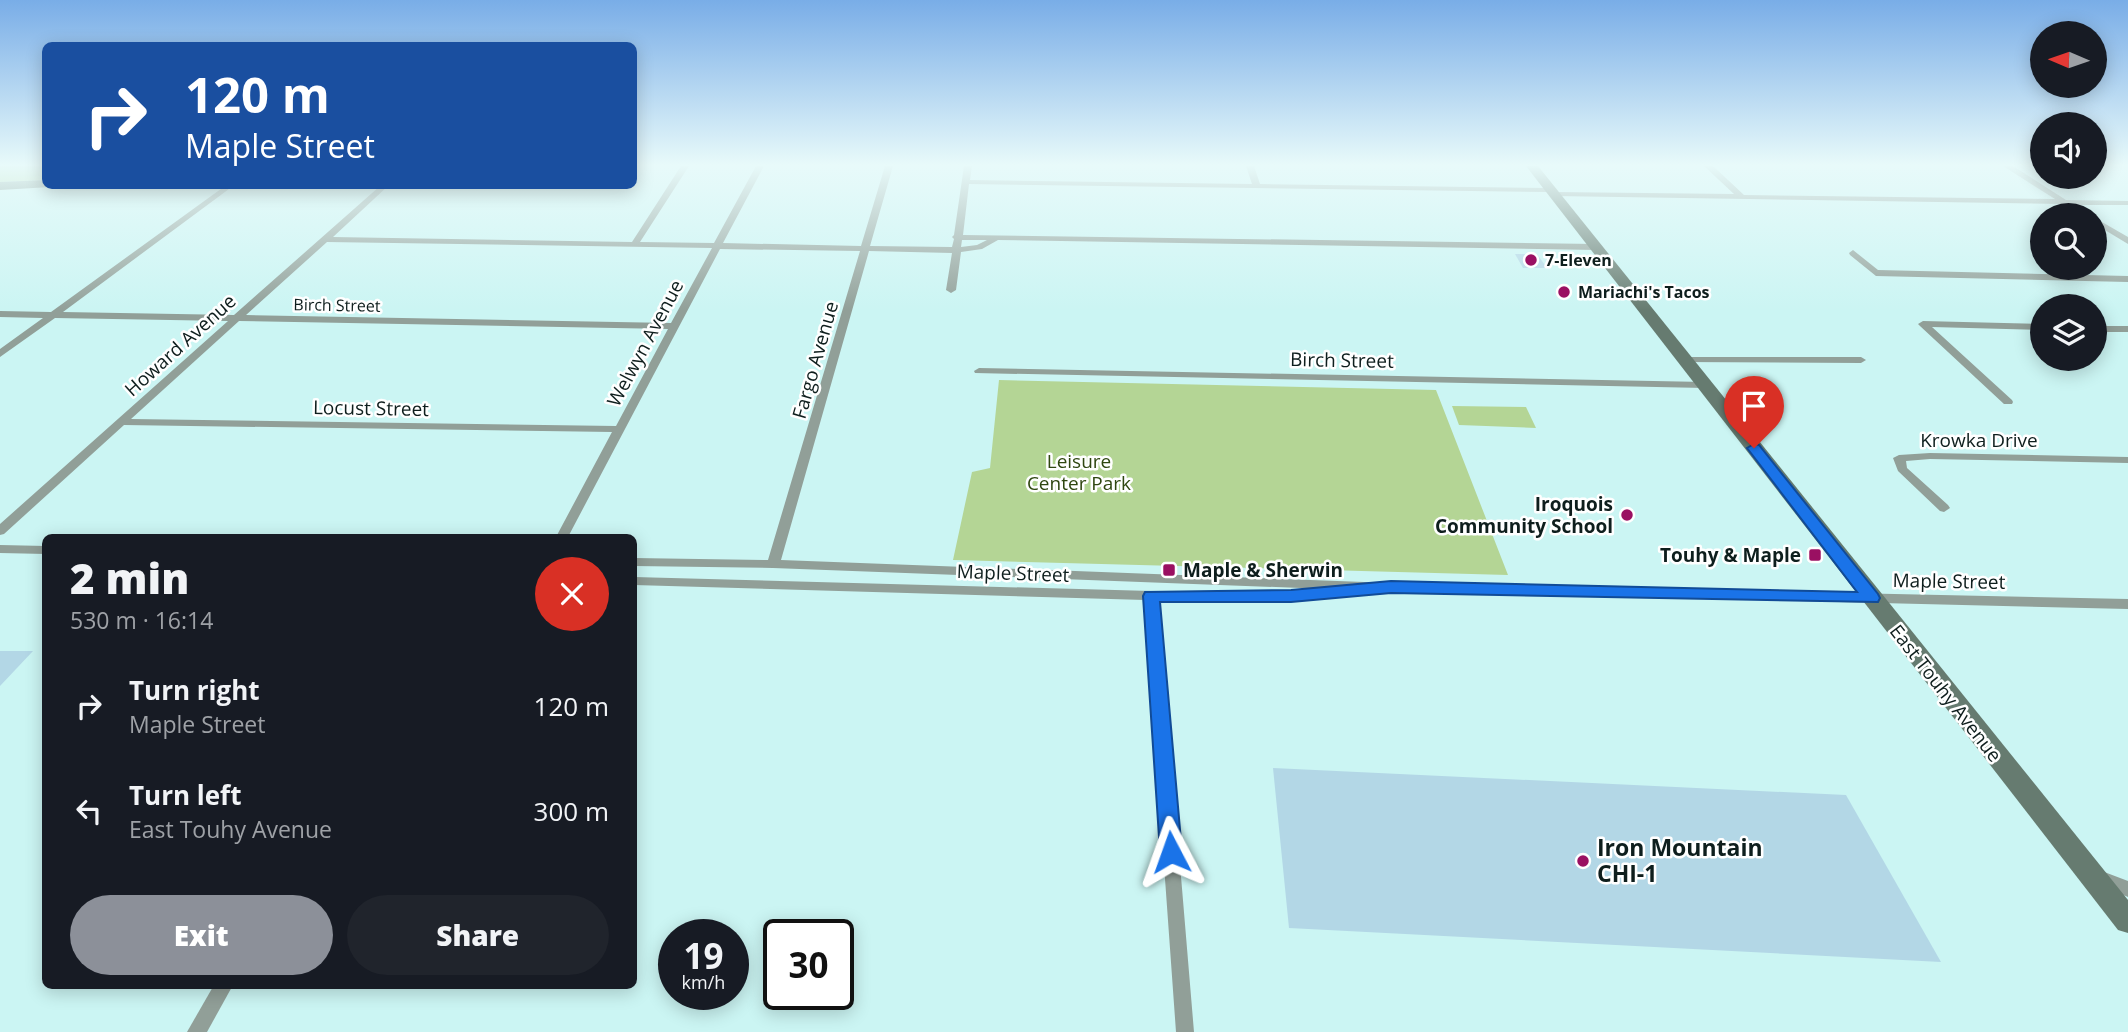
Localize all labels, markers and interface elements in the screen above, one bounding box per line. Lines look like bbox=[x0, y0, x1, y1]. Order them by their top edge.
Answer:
north arrow bbox=[2030, 21, 2107, 98]
map controls bbox=[2030, 21, 2107, 371]
text: 120 m bbox=[185, 61, 330, 127]
icon: right bbox=[70, 70, 161, 161]
button: sound bbox=[2030, 112, 2107, 189]
text: Maple Street bbox=[185, 124, 375, 167]
button: search bbox=[2030, 203, 2107, 280]
place label: 7-Eleven bbox=[1545, 249, 1612, 271]
marker: 7-Eleven bbox=[1523, 252, 1539, 268]
street label: Welwyn Avenue bbox=[601, 275, 689, 411]
place label: Mariachi's Tacos bbox=[1578, 281, 1710, 303]
marker: Mariachi's Tacos bbox=[1556, 284, 1572, 300]
street label: Howard Avenue bbox=[119, 288, 241, 402]
street label: Birch Street bbox=[293, 293, 381, 317]
button: layers bbox=[2030, 294, 2107, 371]
street label: Fargo Avenue bbox=[786, 298, 844, 422]
street label: Birch Street bbox=[1290, 346, 1394, 374]
pin bbox=[1724, 376, 1784, 448]
icon: arrive bbox=[1735, 387, 1773, 425]
street label: Locust Street bbox=[313, 394, 429, 422]
street label: Krowka Drive bbox=[1920, 427, 2038, 453]
park label: Leisure Center Park bbox=[1027, 448, 1131, 496]
place label: Iroquois Community School bbox=[1435, 491, 1613, 539]
marker: Iroquois Community School bbox=[1619, 507, 1635, 523]
place label: Touhy & Maple bbox=[1660, 542, 1801, 568]
marker: Touhy & Maple bbox=[1807, 547, 1823, 563]
text: 2 min bbox=[70, 549, 189, 606]
button: close bbox=[535, 557, 609, 631]
place label: Maple & Sherwin bbox=[1183, 557, 1343, 583]
street label: Maple Street bbox=[956, 558, 1070, 588]
marker: Maple & Sherwin bbox=[1161, 562, 1177, 578]
street label: Maple Street bbox=[1892, 567, 2006, 595]
text: 530 m · 16:14 bbox=[70, 604, 213, 636]
street label: East Touhy Avenue bbox=[1884, 619, 2008, 767]
text: Turn right bbox=[129, 672, 260, 708]
icon: right bbox=[70, 687, 108, 725]
text: 120 m bbox=[534, 688, 609, 724]
text: Maple Street bbox=[129, 708, 265, 740]
text: Turn left bbox=[129, 777, 241, 813]
icon: left bbox=[70, 792, 108, 830]
text: 300 m bbox=[534, 793, 609, 829]
text: East Touhy Avenue bbox=[129, 813, 332, 845]
position arrow bbox=[1134, 815, 1208, 889]
place label: Iron Mountain CHI-1 bbox=[1597, 831, 1763, 889]
marker: Iron Mountain CHI-1 bbox=[1575, 853, 1591, 869]
button: Exit bbox=[70, 895, 333, 975]
button: Share bbox=[347, 895, 609, 975]
speed limit sign: 30 bbox=[763, 919, 854, 1010]
text: 19 bbox=[683, 932, 724, 979]
text: km/h bbox=[682, 970, 725, 994]

